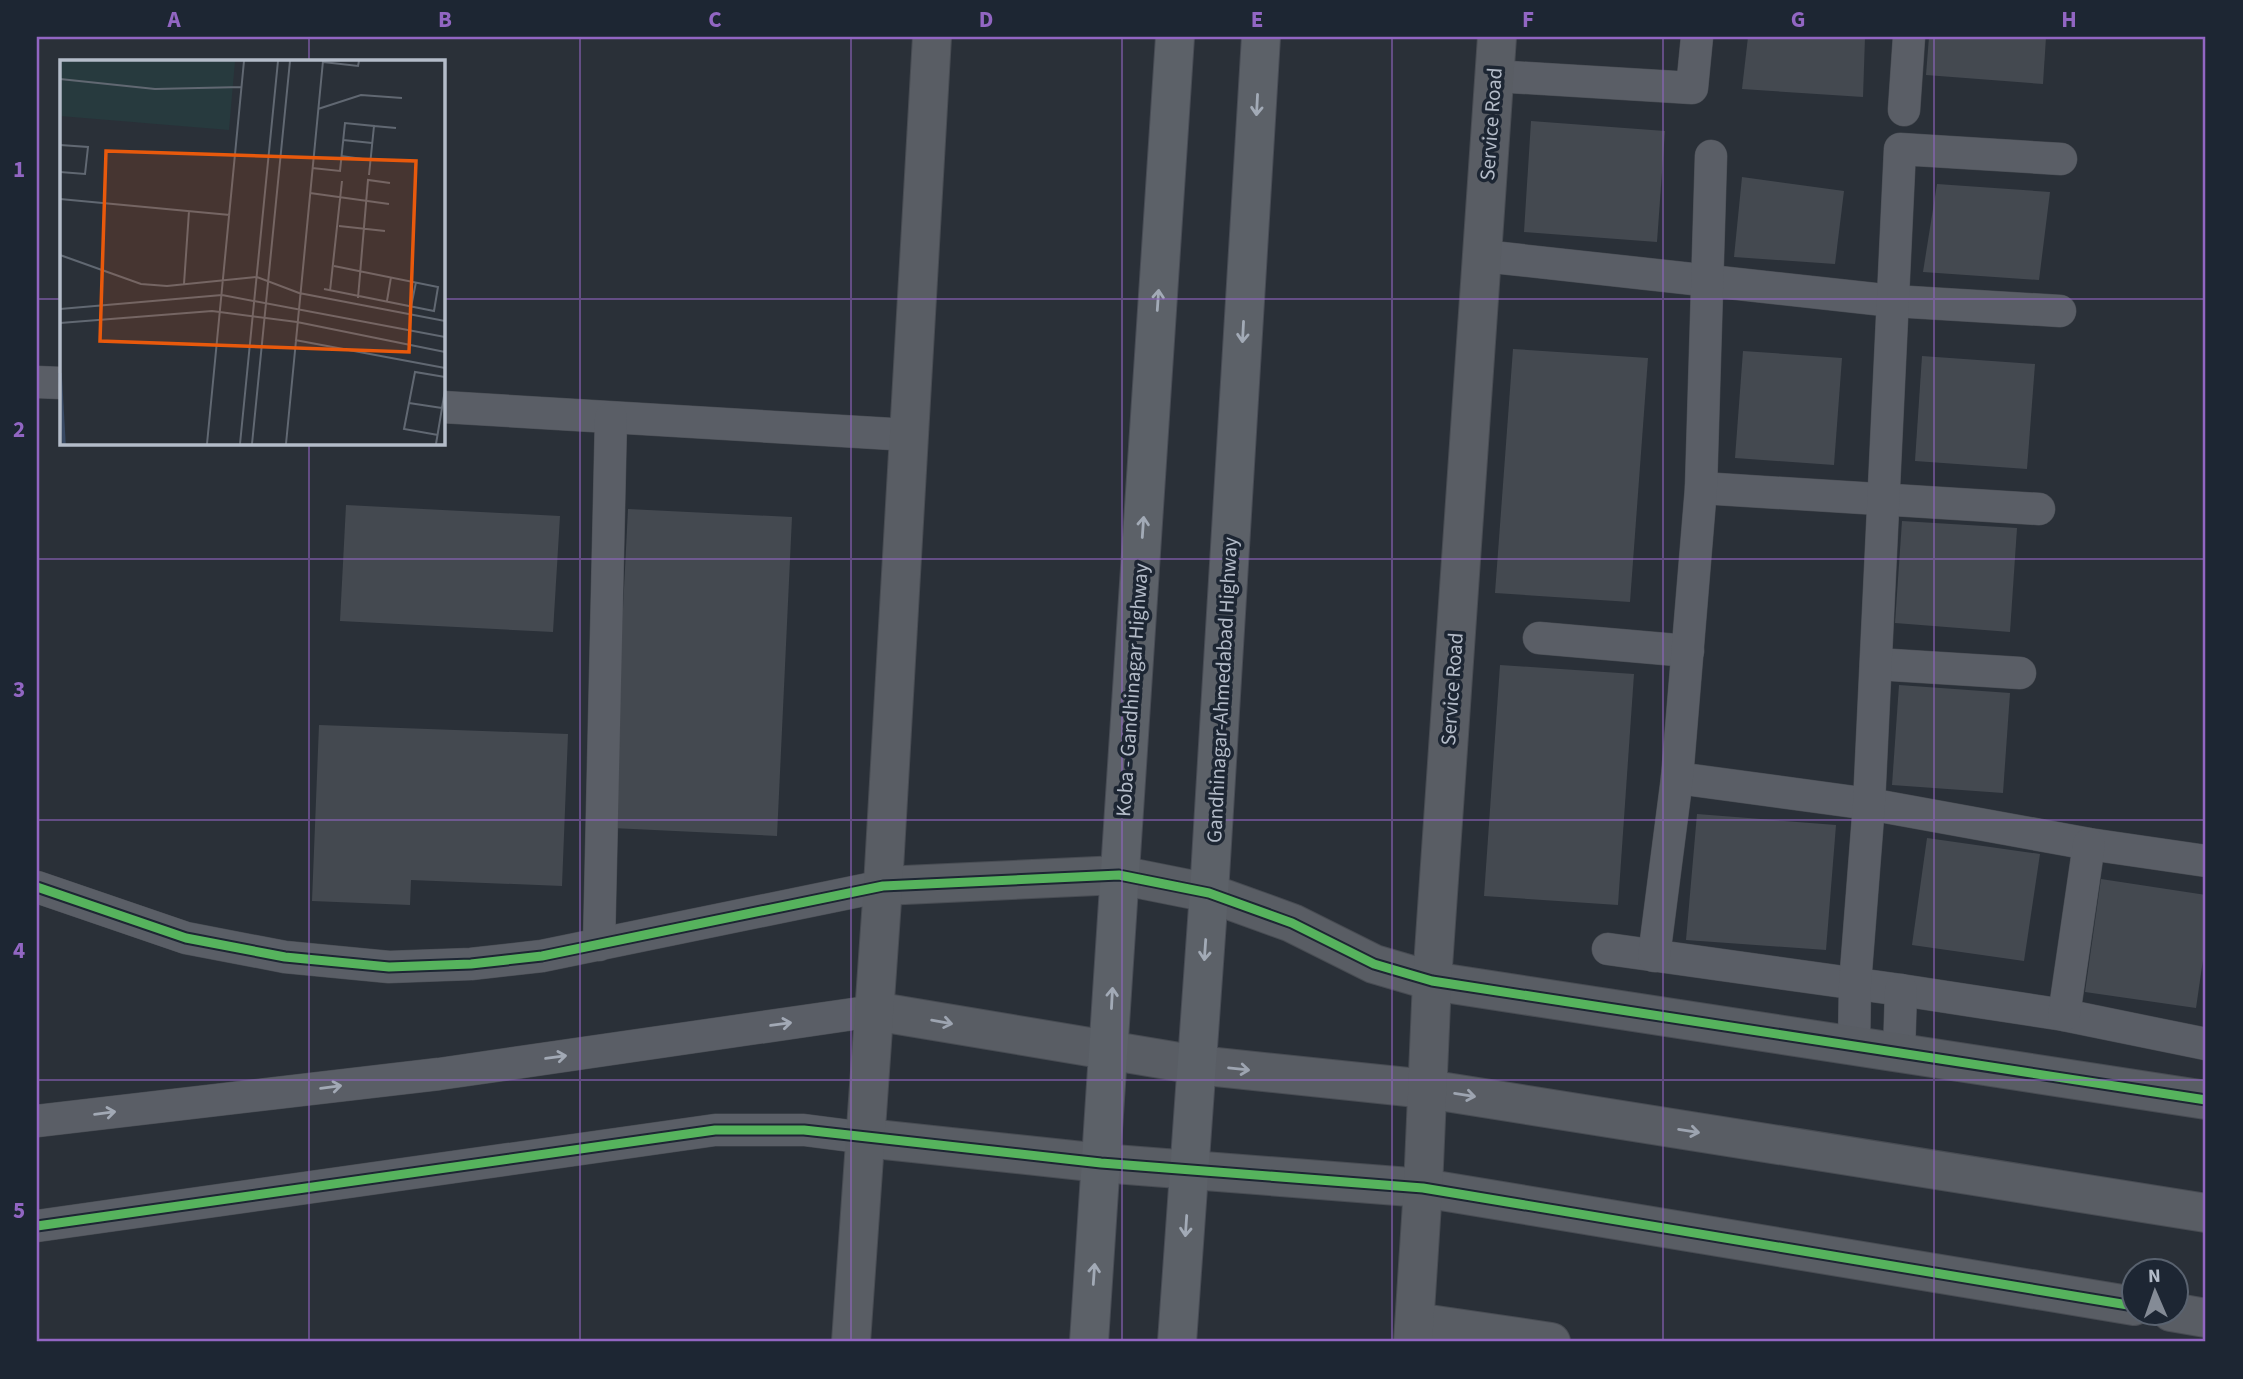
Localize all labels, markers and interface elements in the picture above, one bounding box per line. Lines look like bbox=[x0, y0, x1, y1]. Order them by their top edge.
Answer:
text: A bbox=[166, 3, 181, 36]
text: B bbox=[438, 3, 452, 36]
text: C bbox=[708, 3, 722, 36]
text: D bbox=[979, 3, 993, 36]
text: E bbox=[1251, 3, 1263, 36]
text: F bbox=[1522, 3, 1534, 36]
text: G bbox=[1791, 3, 1805, 36]
text: H bbox=[2061, 3, 2077, 36]
inset map bbox=[60, 60, 444, 444]
street label: Service Road bbox=[1472, 66, 1510, 182]
one-way arrow bbox=[1250, 93, 1263, 116]
text: 1 bbox=[13, 153, 25, 186]
one-way arrow bbox=[1152, 289, 1165, 312]
one-way arrow bbox=[1237, 320, 1250, 343]
text: 2 bbox=[13, 413, 25, 446]
one-way arrow bbox=[1137, 516, 1150, 539]
street label: Gandhinagar-Ahmedabad Highway bbox=[1199, 536, 1245, 844]
street label: Koba - Gandhinagar Highway bbox=[1108, 562, 1156, 818]
street label: Service Road bbox=[1433, 631, 1471, 747]
text: 3 bbox=[13, 673, 25, 706]
text: 4 bbox=[13, 934, 25, 967]
one-way arrow bbox=[1198, 938, 1211, 961]
one-way arrow bbox=[1105, 987, 1118, 1010]
one-way arrow bbox=[930, 1016, 952, 1029]
one-way arrow bbox=[769, 1017, 792, 1030]
one-way arrow bbox=[544, 1050, 567, 1063]
one-way arrow bbox=[1227, 1063, 1250, 1076]
one-way arrow bbox=[319, 1080, 341, 1093]
one-way arrow bbox=[1453, 1089, 1476, 1102]
one-way arrow bbox=[93, 1106, 115, 1119]
one-way arrow bbox=[1677, 1125, 1700, 1138]
text: 5 bbox=[13, 1194, 25, 1227]
one-way arrow bbox=[1179, 1214, 1192, 1237]
north arrow bbox=[2120, 1256, 2190, 1326]
one-way arrow bbox=[1088, 1263, 1101, 1286]
text: N bbox=[2148, 1263, 2161, 1290]

